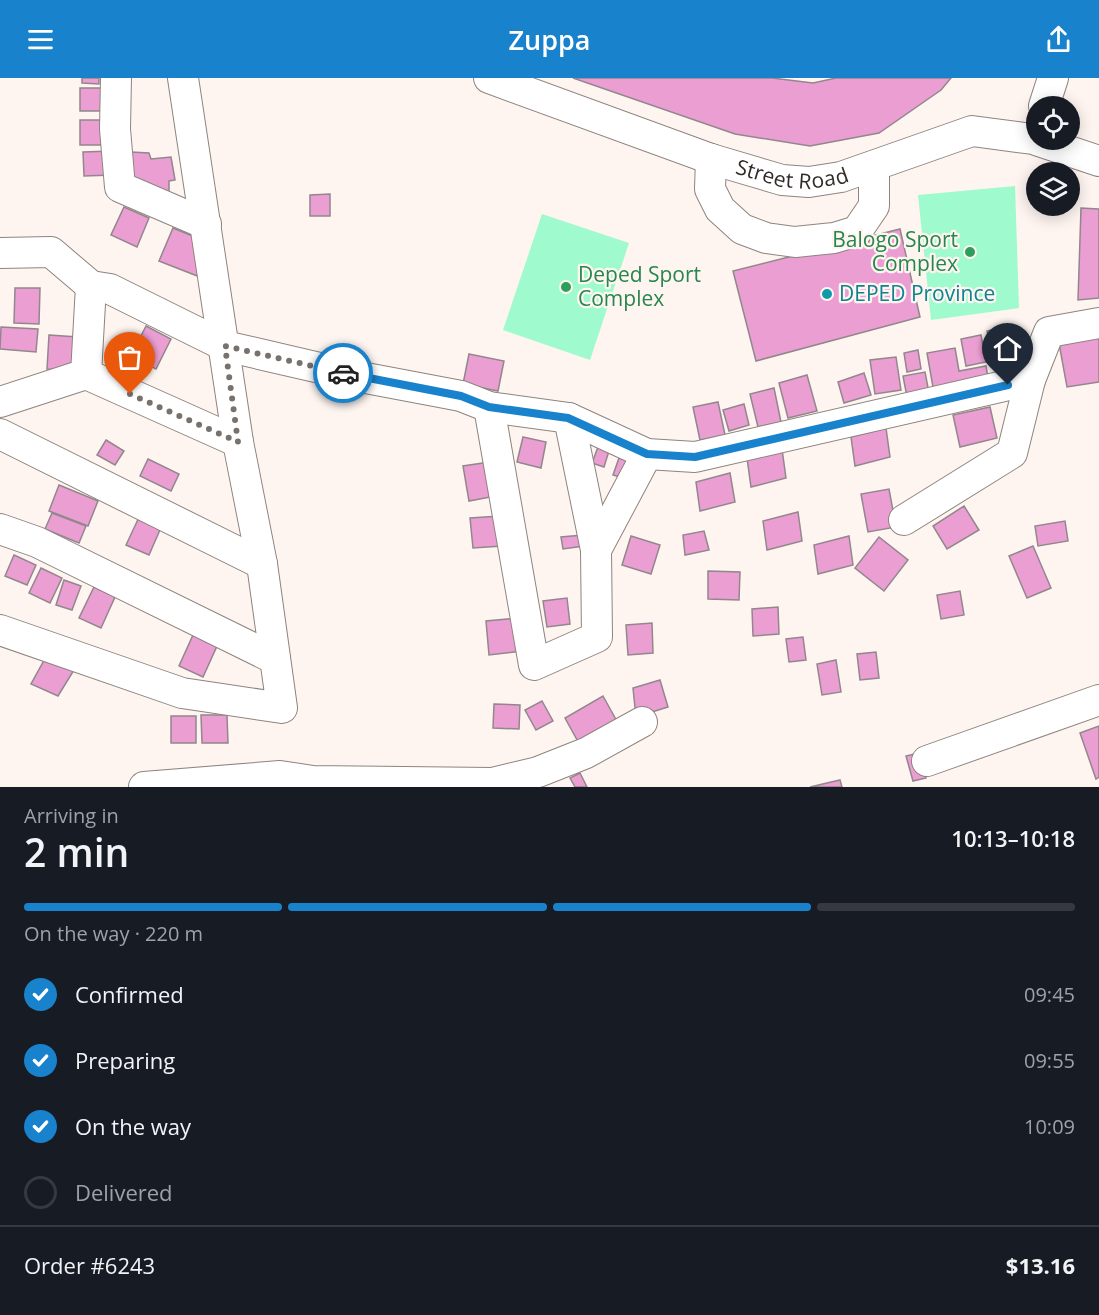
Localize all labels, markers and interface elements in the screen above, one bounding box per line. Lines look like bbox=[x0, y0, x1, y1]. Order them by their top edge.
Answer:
text: Zuppa bbox=[509, 21, 590, 58]
icon: menu bbox=[24, 23, 57, 56]
icon: share bbox=[1042, 23, 1075, 56]
map controls bbox=[1026, 96, 1080, 216]
button: locate bbox=[1026, 96, 1080, 150]
street label: Street Road bbox=[733, 152, 852, 195]
button: layers bbox=[1026, 162, 1080, 216]
place label: Balogo Sport Complex bbox=[832, 225, 958, 277]
marker: Balogo Sport Complex bbox=[963, 245, 977, 259]
place label: Deped Sport Complex bbox=[578, 260, 701, 312]
place label: DEPED Province bbox=[839, 279, 995, 307]
marker: Deped Sport Complex bbox=[559, 280, 573, 294]
marker: DEPED Province bbox=[820, 287, 834, 301]
pin bbox=[982, 323, 1033, 385]
pin bbox=[104, 332, 155, 394]
icon: home bbox=[991, 332, 1024, 365]
icon: bag bbox=[113, 341, 146, 374]
courier bbox=[313, 343, 373, 403]
icon: car bbox=[327, 357, 360, 390]
text: Arriving in bbox=[24, 802, 119, 829]
text: 10:13–10:18 bbox=[951, 823, 1075, 853]
text: 2 min bbox=[24, 825, 129, 878]
text: On the way · 220 m bbox=[24, 920, 203, 947]
icon: check bbox=[24, 978, 57, 1011]
text: Confirmed bbox=[75, 979, 184, 1009]
text: 09:45 bbox=[1024, 981, 1075, 1008]
icon: check bbox=[24, 1044, 57, 1077]
text: Preparing bbox=[75, 1045, 175, 1075]
text: 09:55 bbox=[1024, 1047, 1075, 1074]
icon: check bbox=[24, 1110, 57, 1143]
text: On the way bbox=[75, 1111, 191, 1141]
text: 10:09 bbox=[1024, 1113, 1075, 1140]
text: Delivered bbox=[75, 1177, 173, 1207]
text: Order #6243 bbox=[24, 1250, 155, 1280]
text: $13.16 bbox=[1006, 1250, 1075, 1280]

